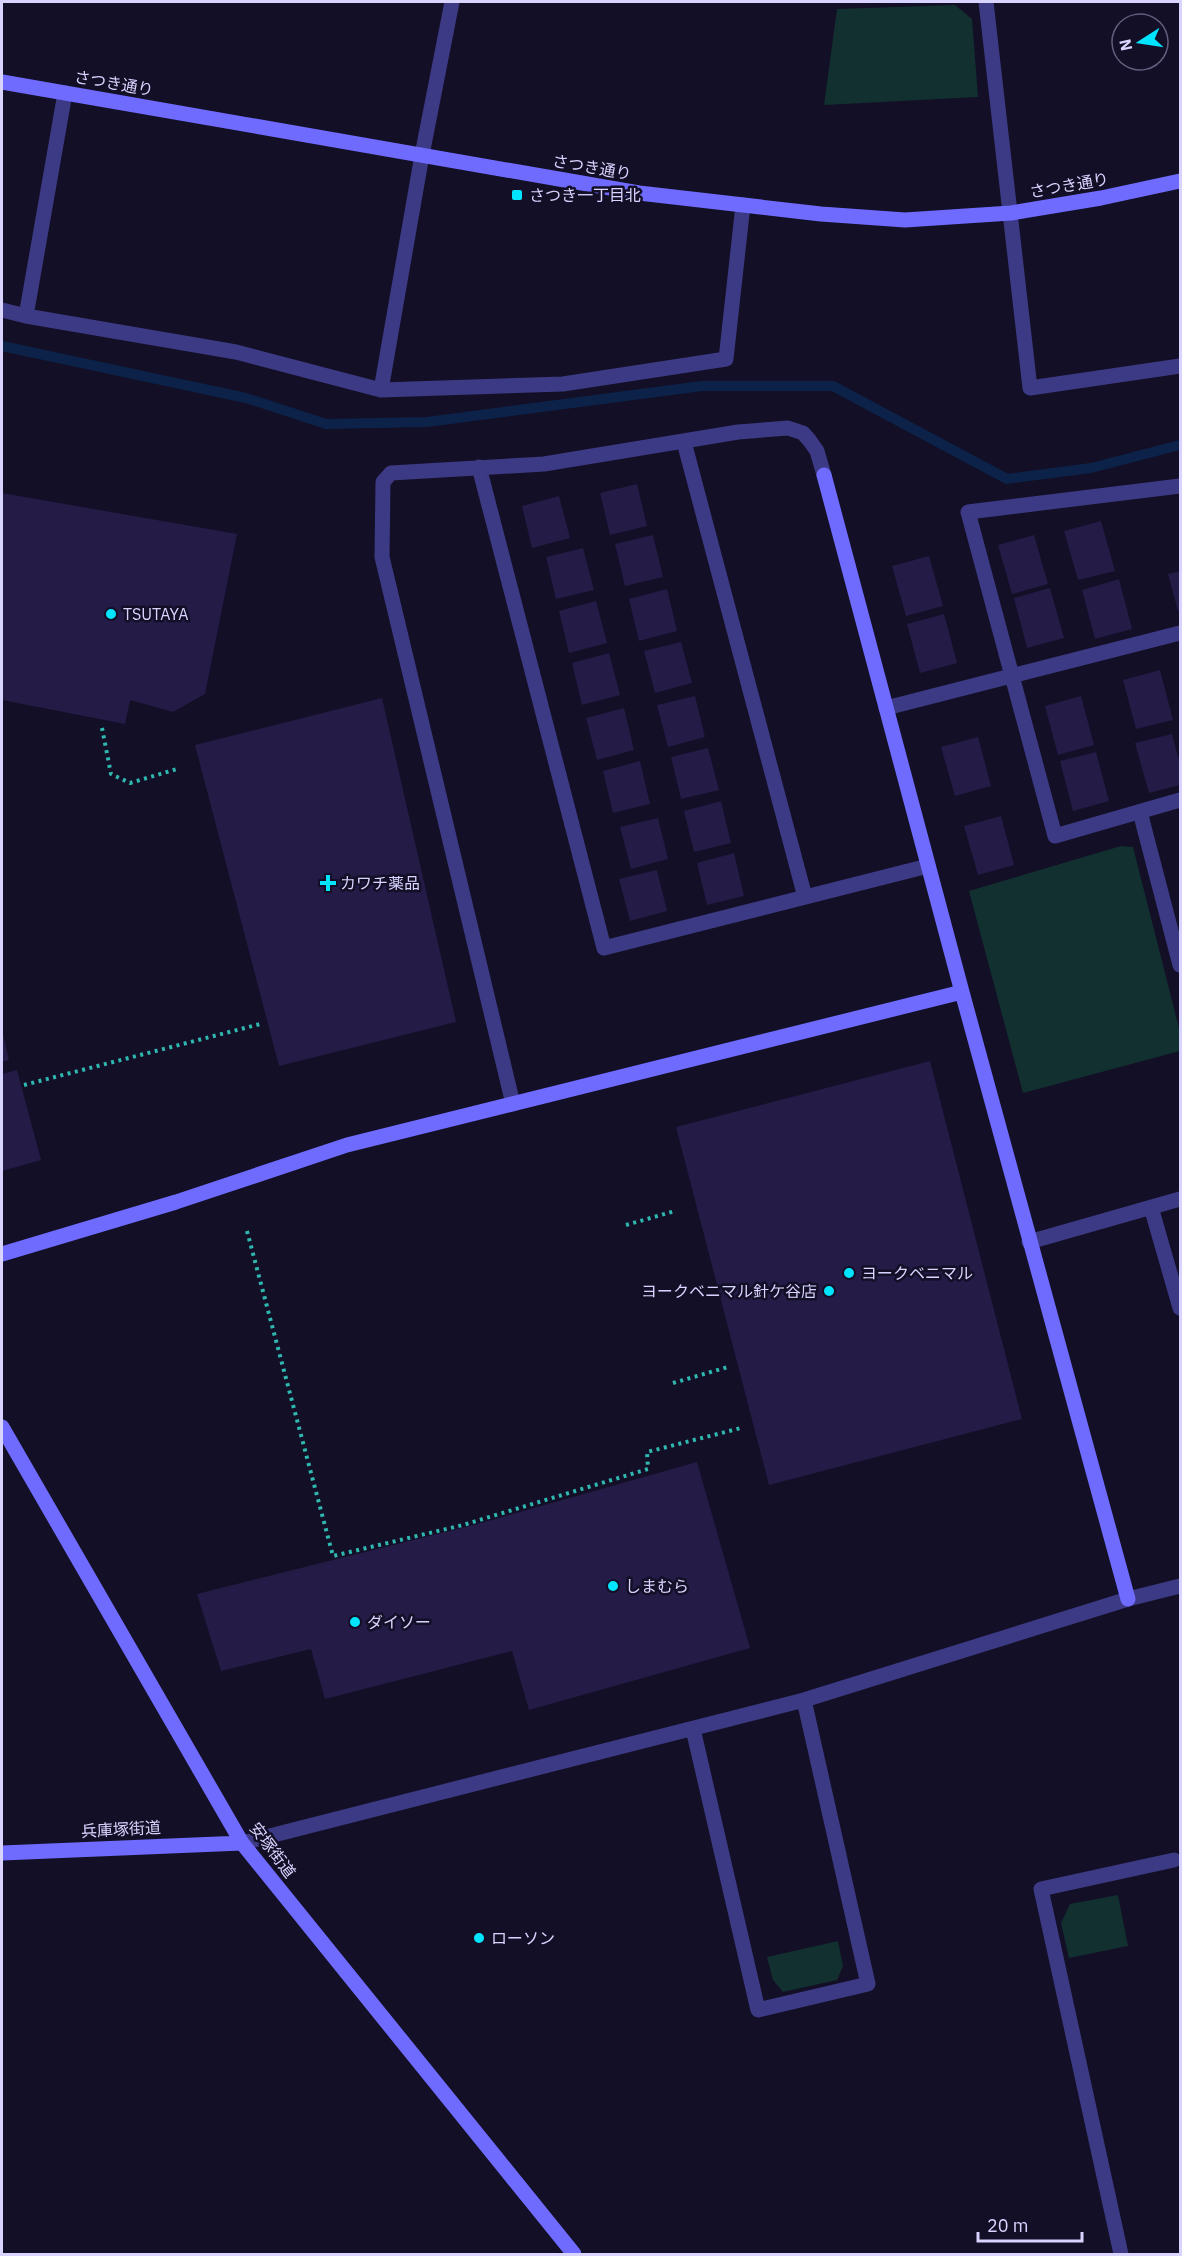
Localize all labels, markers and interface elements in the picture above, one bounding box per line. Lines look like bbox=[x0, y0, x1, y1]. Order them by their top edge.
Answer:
north arrow bbox=[1110, 12, 1170, 72]
text: N bbox=[1114, 37, 1136, 53]
street label: さつき通り bbox=[73, 66, 155, 100]
street label: さつき通り bbox=[551, 150, 633, 184]
street label: さつき通り bbox=[1028, 168, 1110, 202]
place label: さつき一丁目北 bbox=[529, 185, 641, 205]
marker: さつき一丁目北 bbox=[510, 188, 524, 202]
place label: TSUTAYA bbox=[123, 604, 188, 624]
marker: TSUTAYA bbox=[104, 607, 118, 621]
place label: カワチ薬品 bbox=[340, 873, 420, 893]
marker: カワチ薬品 bbox=[321, 876, 335, 890]
place label: ヨークベニマル bbox=[861, 1263, 973, 1283]
marker: ヨークベニマル bbox=[842, 1266, 856, 1280]
place label: ヨークベニマル針ケ谷店 bbox=[641, 1281, 817, 1301]
marker: ヨークベニマル針ケ谷店 bbox=[822, 1284, 836, 1298]
place label: しまむら bbox=[625, 1576, 689, 1596]
marker: しまむら bbox=[606, 1579, 620, 1593]
place label: ダイソー bbox=[367, 1612, 431, 1632]
marker: ダイソー bbox=[348, 1615, 362, 1629]
street label: 兵庫塚街道 bbox=[81, 1817, 161, 1841]
street label: 安塚街道 bbox=[246, 1818, 300, 1882]
place label: ローソン bbox=[491, 1928, 555, 1948]
marker: ローソン bbox=[472, 1931, 486, 1945]
scale bar bbox=[978, 2205, 1082, 2243]
text: 20 m bbox=[987, 2214, 1029, 2237]

